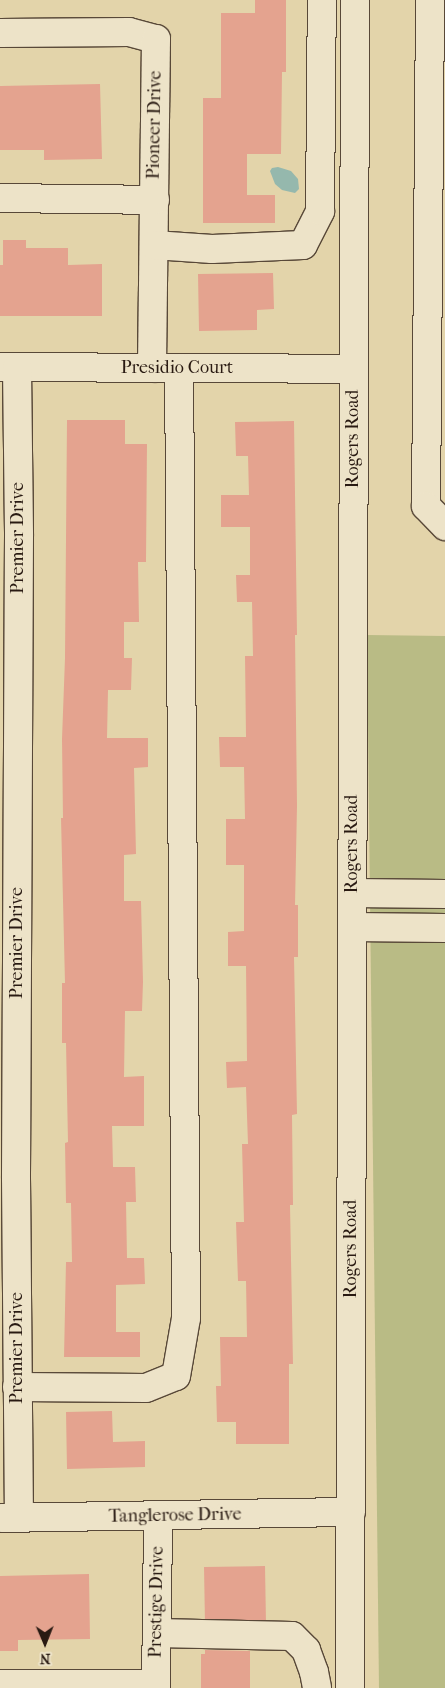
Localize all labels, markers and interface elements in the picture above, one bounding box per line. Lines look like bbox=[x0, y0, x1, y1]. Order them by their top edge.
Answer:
street label: Pioneer Drive bbox=[143, 70, 167, 180]
street label: Presidio Court bbox=[121, 357, 233, 379]
street label: Rogers Road bbox=[342, 390, 364, 488]
street label: Premier Drive bbox=[7, 482, 29, 594]
street label: Rogers Road bbox=[341, 795, 363, 893]
street label: Premier Drive bbox=[6, 887, 28, 999]
street label: Rogers Road bbox=[340, 1200, 362, 1298]
street label: Premier Drive bbox=[6, 1292, 28, 1404]
street label: Tanglerose Drive bbox=[108, 1504, 242, 1528]
street label: Prestige Drive bbox=[145, 1546, 169, 1658]
north arrow bbox=[20, 1618, 70, 1668]
text: N bbox=[40, 1650, 51, 1667]

